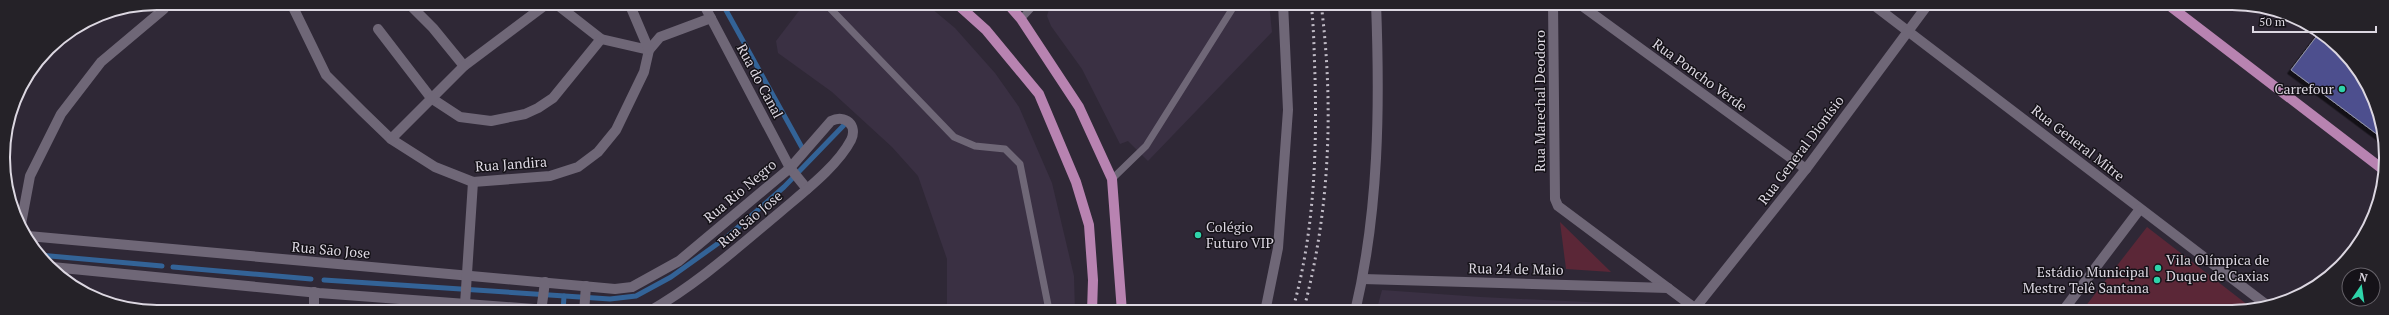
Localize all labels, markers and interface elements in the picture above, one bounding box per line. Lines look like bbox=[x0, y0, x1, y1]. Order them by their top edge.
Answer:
scale bar bbox=[2253, 8, 2376, 34]
text: 50 m bbox=[2259, 14, 2286, 29]
street label: Rua Marechal Deodoro bbox=[1530, 30, 1549, 172]
street label: Rua Poncho Verde bbox=[1649, 34, 1751, 115]
street label: Rua do Canal bbox=[733, 40, 788, 121]
place label: Carrefour bbox=[2274, 79, 2335, 98]
marker: Carrefour bbox=[2337, 84, 2347, 94]
street label: Rua General Dionísio bbox=[1753, 91, 1848, 208]
street label: Rua General Mitre bbox=[2028, 100, 2129, 185]
street label: Rua Jandira bbox=[474, 152, 548, 175]
street label: Rua Rio Negro bbox=[699, 154, 780, 227]
street label: Rua Sāo Jose bbox=[713, 186, 786, 251]
place label: Colégio Futuro VIP bbox=[1206, 217, 1274, 252]
marker: Colégio Futuro VIP bbox=[1193, 230, 1203, 240]
street label: Rua Sāo Jose bbox=[291, 237, 371, 262]
place label: Vila Olímpica de Duque de Caxias bbox=[2166, 250, 2269, 285]
street label: Rua 24 de Maio bbox=[1468, 258, 1564, 279]
place label: Estádio Municipal Mestre Telê Santana bbox=[2023, 262, 2149, 297]
marker: Vila Olímpica de Duque de Caxias bbox=[2153, 263, 2163, 273]
north arrow bbox=[2341, 267, 2381, 307]
text: N bbox=[2358, 269, 2370, 285]
marker: Estádio Municipal Mestre Telê Santana bbox=[2152, 275, 2162, 285]

